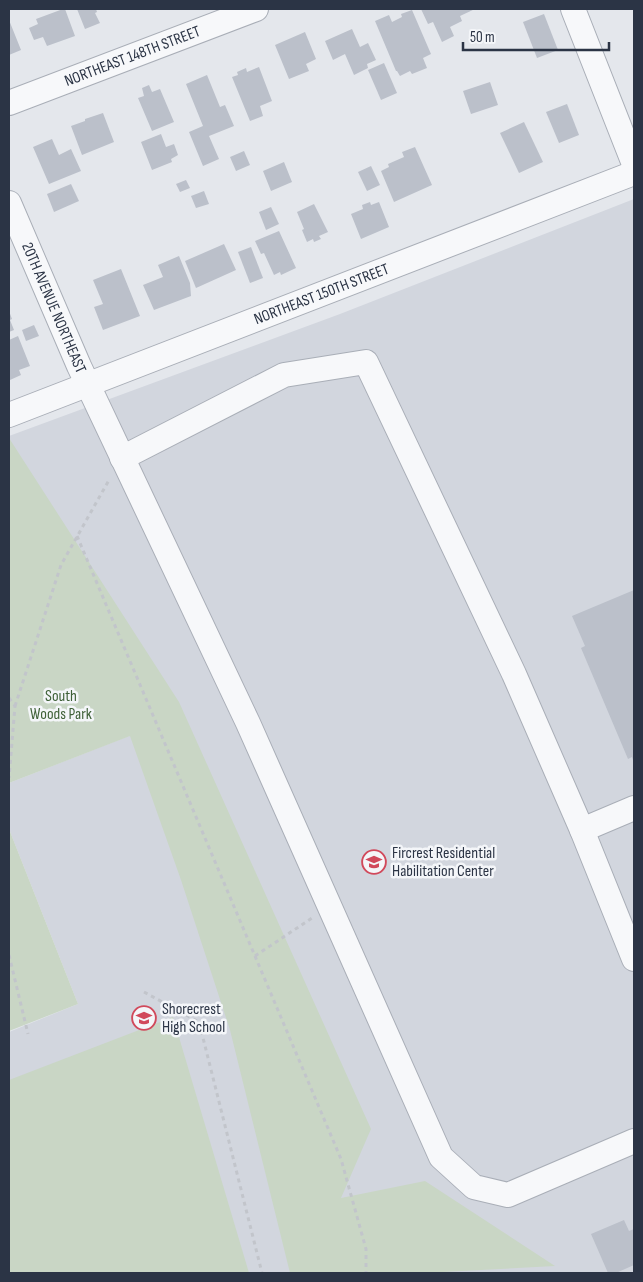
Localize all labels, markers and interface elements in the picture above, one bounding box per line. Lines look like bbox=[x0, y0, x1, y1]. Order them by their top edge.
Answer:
scale bar bbox=[463, 20, 609, 52]
street label: NORTHEAST 148TH STREET bbox=[62, 21, 203, 91]
text: 50 m bbox=[470, 28, 495, 47]
street label: 20TH AVENUE NORTHEAST bbox=[18, 240, 91, 377]
street label: NORTHEAST 150TH STREET bbox=[251, 259, 392, 329]
park label: South Woods Park bbox=[30, 687, 92, 724]
place label: Fircrest Residential Habilitation Center bbox=[392, 844, 495, 881]
school or university icon: Fircrest Residential Habilitation Center bbox=[361, 849, 387, 875]
place label: Shorecrest High School bbox=[162, 1000, 225, 1037]
school or university icon: Shorecrest High School bbox=[131, 1005, 157, 1031]

